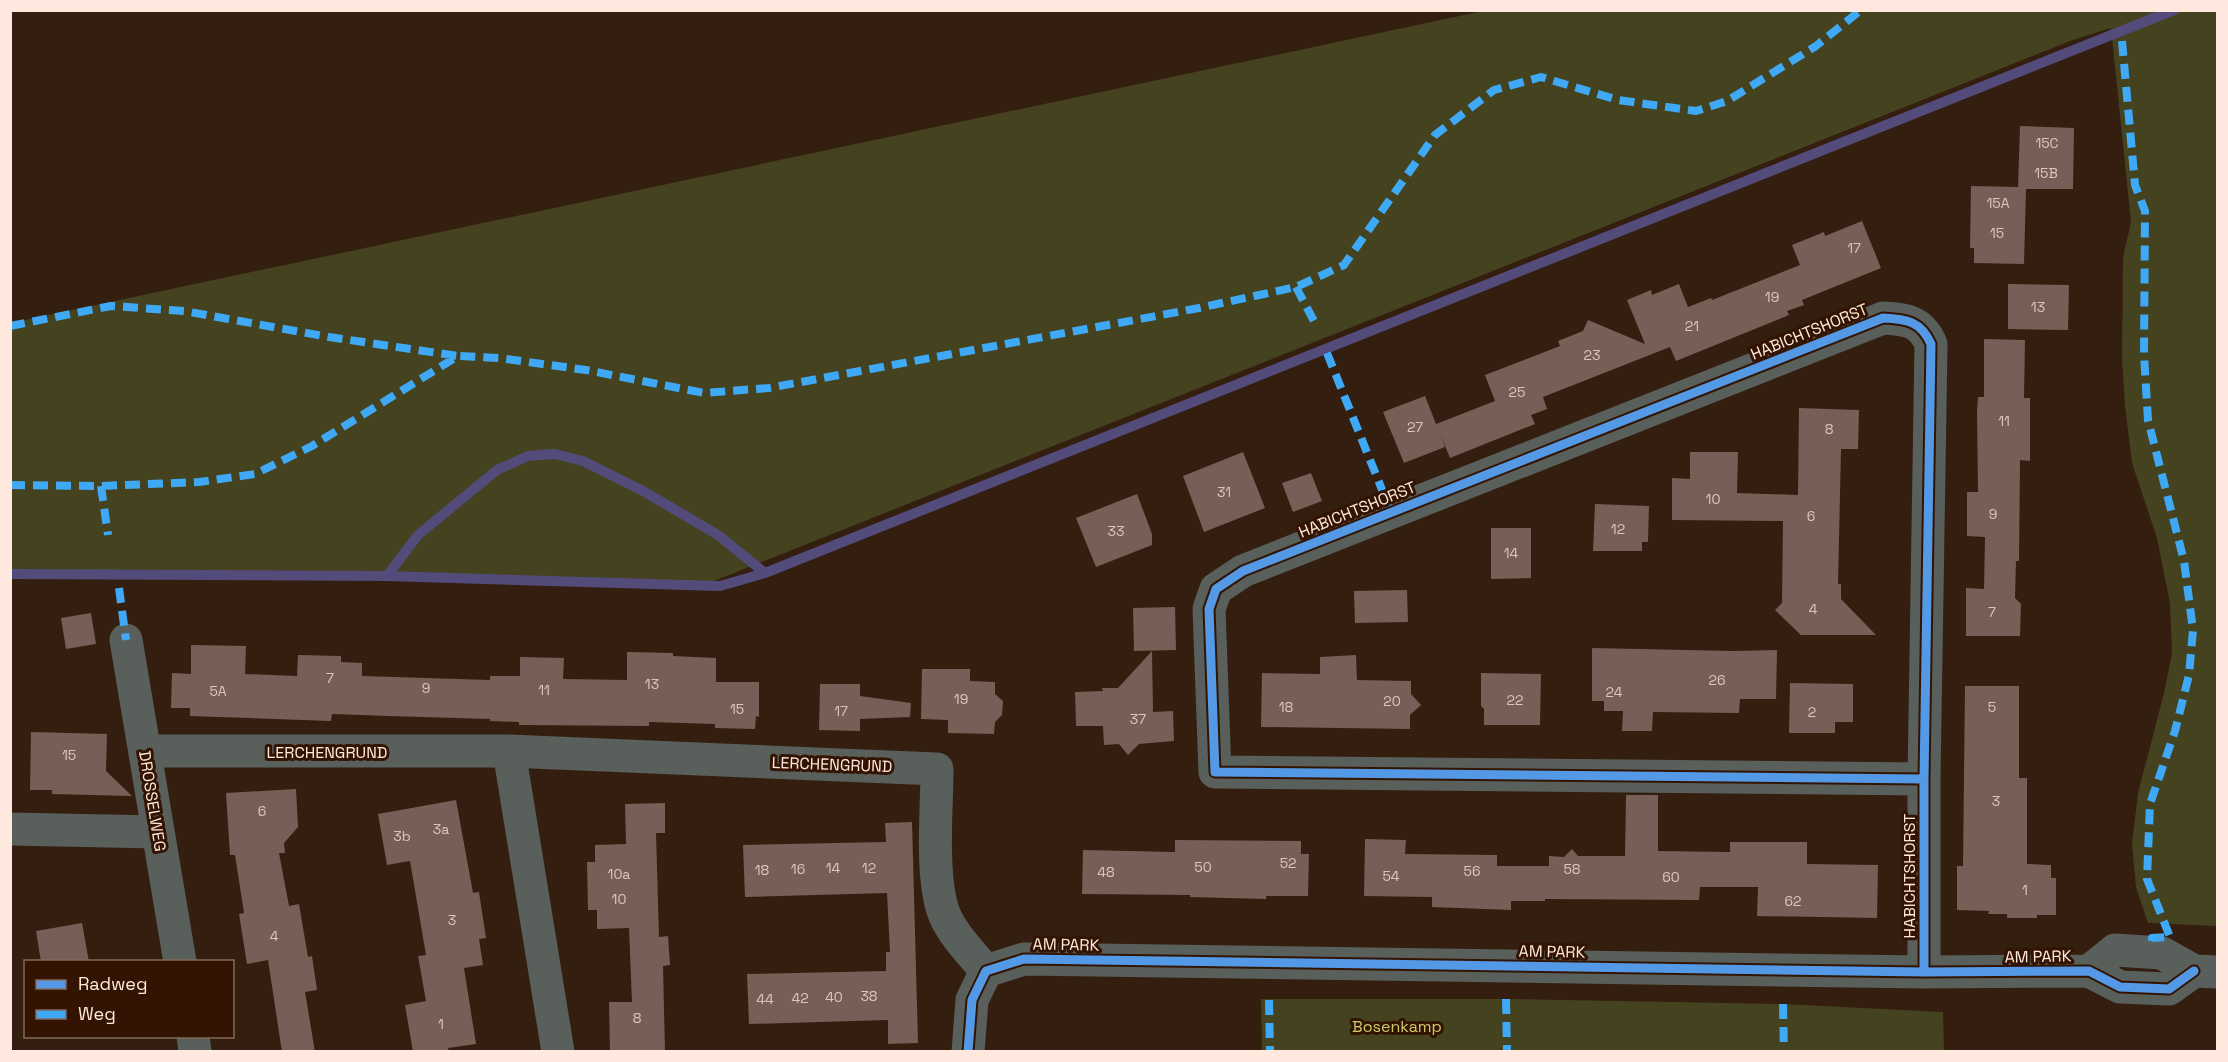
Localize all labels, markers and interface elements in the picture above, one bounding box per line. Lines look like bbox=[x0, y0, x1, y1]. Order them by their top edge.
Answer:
house number: 15C bbox=[2035, 134, 2059, 152]
house number: 15B bbox=[2034, 164, 2058, 182]
house number: 15A bbox=[1986, 194, 2010, 212]
house number: 15 bbox=[1990, 224, 2004, 242]
house number: 17 bbox=[1847, 239, 1861, 257]
house number: 19 bbox=[1765, 288, 1779, 306]
street label: HABICHTSHORST bbox=[1747, 298, 1871, 365]
house number: 13 bbox=[2031, 298, 2045, 316]
house number: 21 bbox=[1685, 317, 1699, 335]
house number: 23 bbox=[1584, 346, 1600, 364]
house number: 25 bbox=[1509, 383, 1525, 401]
house number: 11 bbox=[1998, 412, 2010, 430]
house number: 27 bbox=[1407, 418, 1423, 436]
house number: 8 bbox=[1825, 420, 1834, 438]
street label: HABICHTSHORST bbox=[1295, 476, 1419, 543]
house number: 31 bbox=[1217, 483, 1231, 501]
house number: 10 bbox=[1706, 490, 1720, 508]
house number: 9 bbox=[1989, 505, 1997, 523]
house number: 6 bbox=[1807, 507, 1815, 525]
house number: 12 bbox=[1611, 520, 1625, 538]
house number: 33 bbox=[1108, 522, 1124, 540]
house number: 14 bbox=[1504, 544, 1519, 562]
house number: 4 bbox=[1809, 600, 1818, 618]
house number: 7 bbox=[1988, 603, 1996, 621]
house number: 7 bbox=[326, 669, 334, 687]
house number: 26 bbox=[1708, 671, 1726, 689]
house number: 13 bbox=[645, 675, 659, 693]
house number: 9 bbox=[422, 679, 430, 697]
house number: 11 bbox=[538, 681, 550, 699]
house number: 5A bbox=[209, 682, 227, 700]
house number: 24 bbox=[1606, 683, 1623, 701]
house number: 19 bbox=[954, 690, 968, 708]
house number: 22 bbox=[1507, 691, 1523, 709]
house number: 20 bbox=[1383, 692, 1401, 710]
house number: 18 bbox=[1279, 698, 1294, 716]
house number: 5 bbox=[1988, 698, 1996, 716]
house number: 15 bbox=[730, 700, 744, 718]
house number: 17 bbox=[834, 702, 848, 720]
house number: 2 bbox=[1808, 703, 1816, 721]
house number: 37 bbox=[1130, 710, 1146, 728]
street label: LERCHENGRUND bbox=[267, 742, 387, 763]
house number: 15 bbox=[62, 746, 76, 764]
street label: DROSSELWEG bbox=[134, 749, 171, 853]
street label: LERCHENGRUND bbox=[771, 752, 893, 777]
house number: 3 bbox=[1992, 792, 2000, 810]
house number: 6 bbox=[258, 802, 266, 820]
street label: HABICHTSHORST bbox=[1899, 814, 1920, 938]
house number: 3a bbox=[433, 820, 449, 838]
house number: 3b bbox=[393, 827, 411, 845]
house number: 52 bbox=[1280, 854, 1296, 872]
house number: 50 bbox=[1194, 858, 1212, 876]
house number: 14 bbox=[826, 859, 841, 877]
house number: 12 bbox=[862, 859, 876, 877]
house number: 16 bbox=[791, 860, 805, 878]
house number: 58 bbox=[1563, 860, 1581, 878]
house number: 18 bbox=[755, 861, 770, 879]
house number: 56 bbox=[1464, 862, 1480, 880]
house number: 48 bbox=[1097, 863, 1115, 881]
house number: 10a bbox=[608, 865, 630, 883]
house number: 54 bbox=[1382, 867, 1400, 885]
house number: 60 bbox=[1662, 868, 1680, 886]
house number: 1 bbox=[2022, 881, 2028, 899]
house number: 10 bbox=[612, 890, 626, 908]
house number: 62 bbox=[1785, 892, 1801, 910]
house number: 3 bbox=[448, 911, 456, 929]
house number: 4 bbox=[270, 927, 279, 945]
street label: AM PARK bbox=[1032, 933, 1100, 956]
street label: AM PARK bbox=[1518, 940, 1586, 963]
street label: AM PARK bbox=[2004, 945, 2072, 968]
legend bbox=[24, 960, 234, 1038]
text: Radweg bbox=[78, 972, 148, 995]
house number: 38 bbox=[860, 987, 878, 1005]
house number: 40 bbox=[825, 988, 843, 1006]
house number: 42 bbox=[791, 989, 809, 1007]
house number: 44 bbox=[756, 990, 774, 1008]
text: Weg bbox=[78, 1002, 116, 1025]
house number: 8 bbox=[633, 1009, 642, 1027]
house number: 1 bbox=[438, 1015, 444, 1033]
park label: Bosenkamp bbox=[1352, 1016, 1442, 1037]

